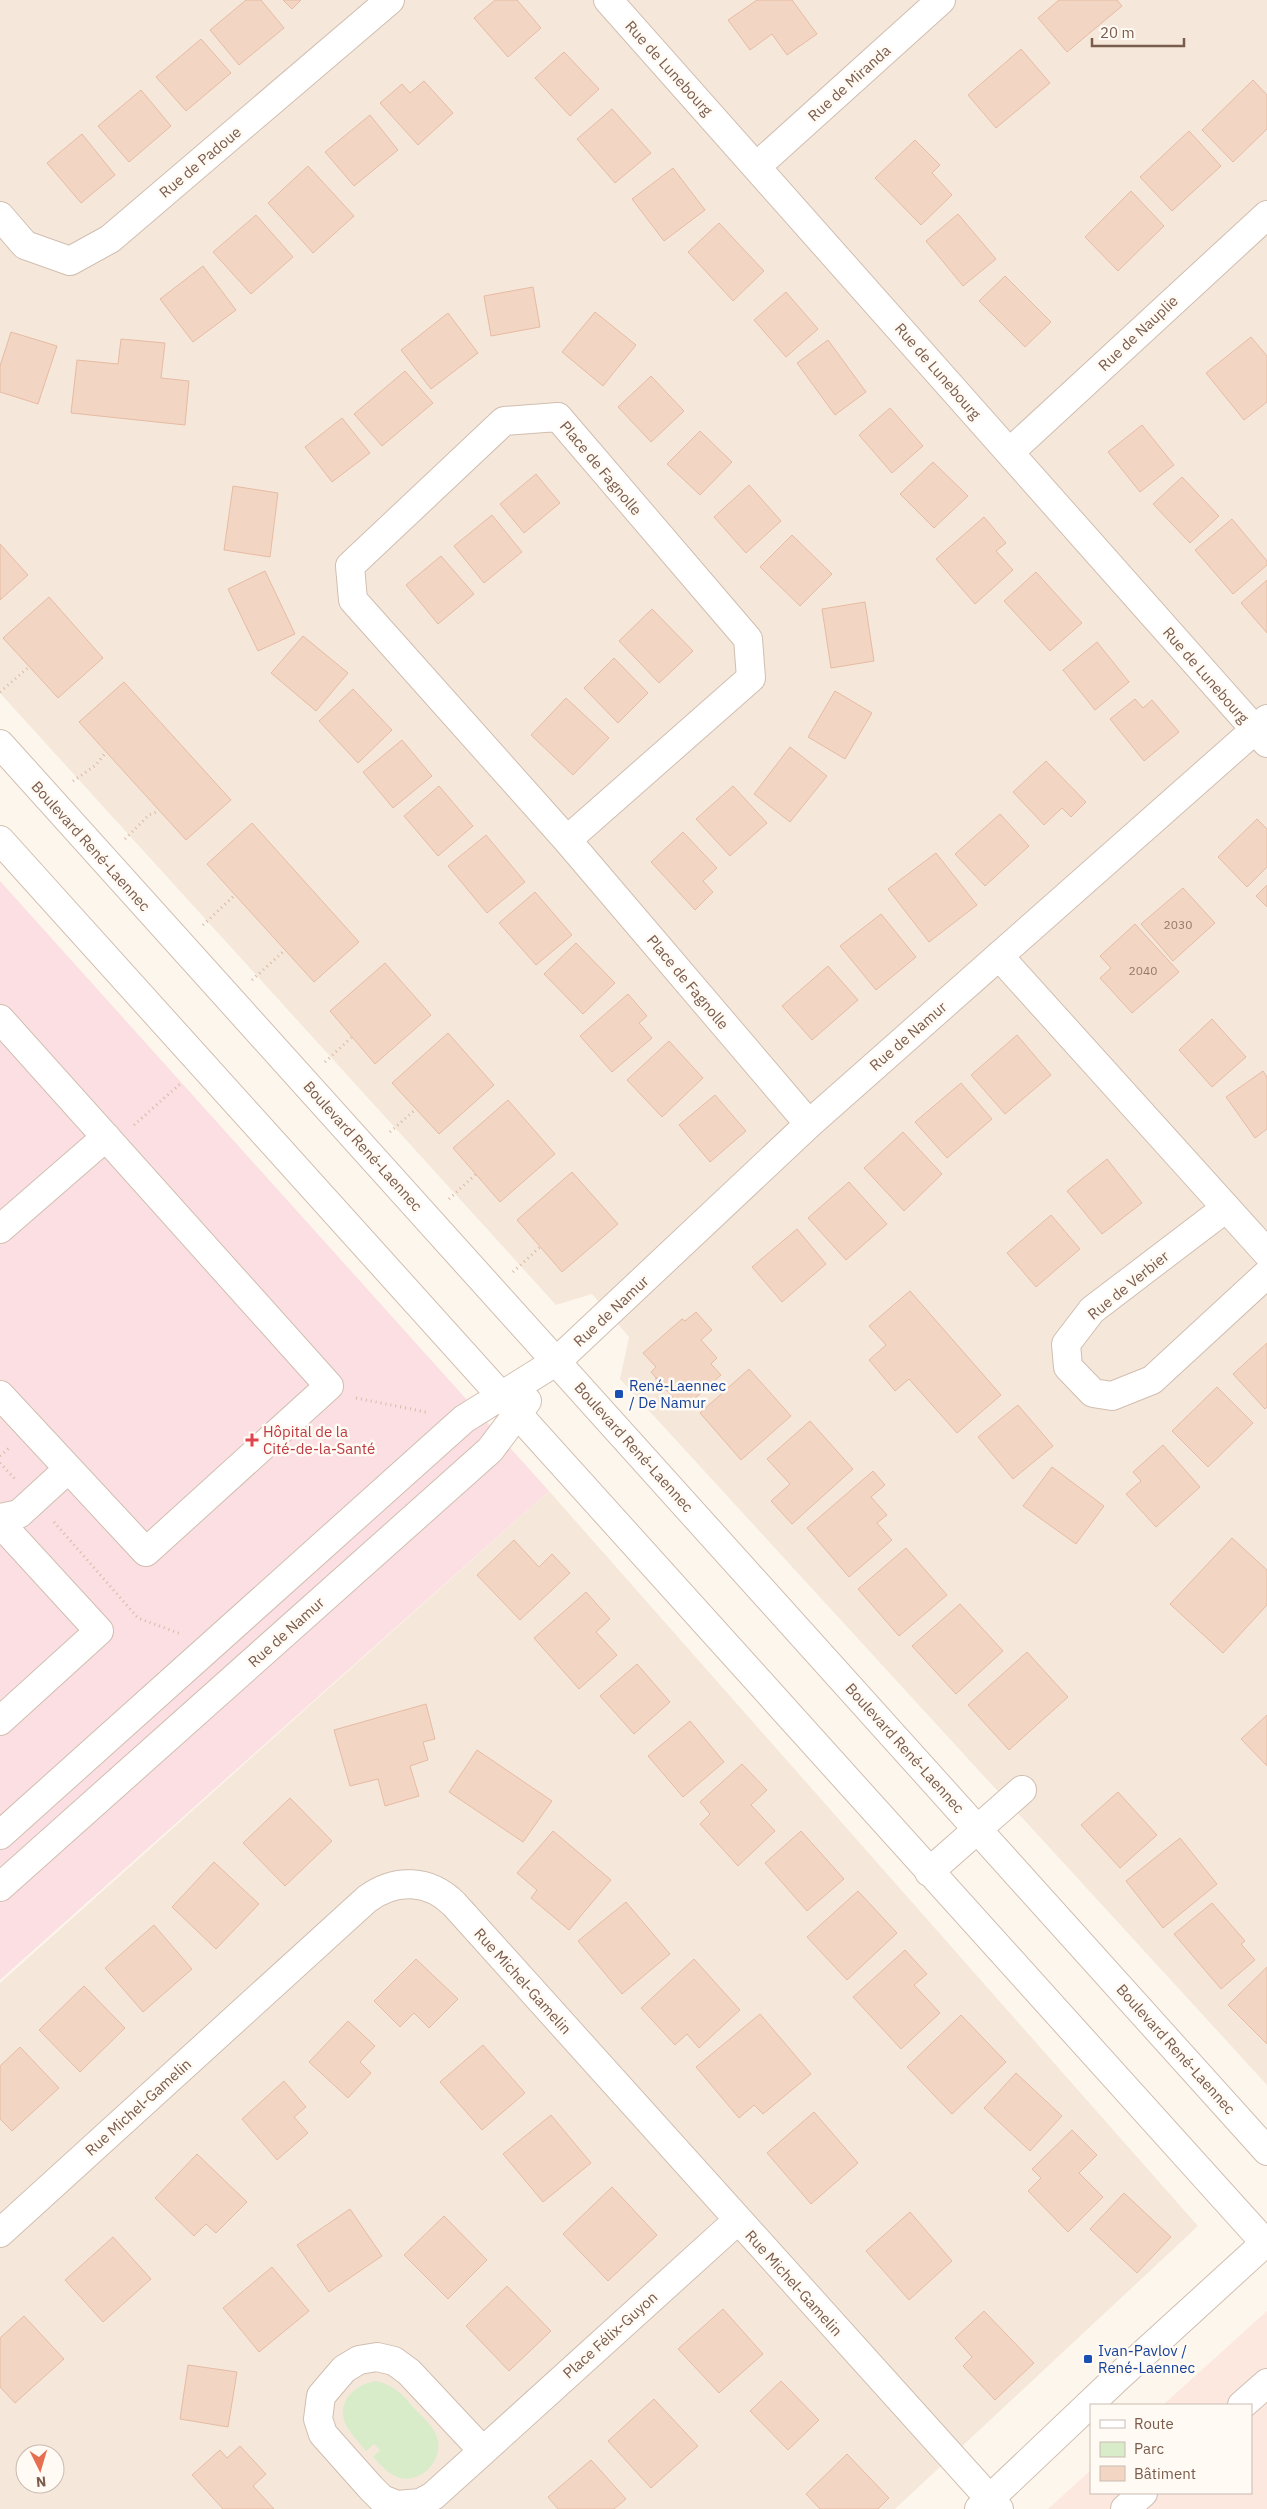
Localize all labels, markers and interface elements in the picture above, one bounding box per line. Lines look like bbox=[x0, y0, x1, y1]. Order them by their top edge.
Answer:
scale bar bbox=[1092, 15, 1184, 47]
street label: Rue de Lunebourg bbox=[621, 16, 717, 120]
text: 20 m bbox=[1100, 23, 1135, 42]
street label: Rue de Miranda bbox=[804, 41, 894, 125]
street label: Rue de Padoue bbox=[155, 122, 245, 202]
street label: Rue de Nauplie bbox=[1094, 291, 1182, 375]
street label: Rue de Lunebourg bbox=[891, 319, 985, 423]
street label: Place de Fagnolle bbox=[556, 417, 646, 519]
street label: Rue de Lunebourg bbox=[1159, 623, 1253, 727]
street label: Boulevard René-Laennec bbox=[27, 777, 155, 915]
house number: 2030 bbox=[1164, 917, 1192, 932]
street label: Place de Fagnolle bbox=[643, 931, 733, 1033]
house number: 2040 bbox=[1129, 963, 1157, 978]
street label: Rue de Namur bbox=[866, 997, 951, 1075]
street label: Boulevard René-Laennec bbox=[299, 1077, 427, 1215]
street label: Rue de Verbier bbox=[1084, 1246, 1173, 1324]
street label: Rue de Namur bbox=[569, 1271, 653, 1351]
place label: René-Laennec / De Namur bbox=[629, 1376, 727, 1412]
street label: Boulevard René-Laennec bbox=[570, 1378, 698, 1516]
marker: René-Laennec / De Namur bbox=[613, 1388, 625, 1400]
place label: Hôpital de la Cité-de-la-Santé bbox=[263, 1422, 375, 1458]
marker: Hôpital de la Cité-de-la-Santé bbox=[245, 1433, 259, 1447]
street label: Rue de Namur bbox=[244, 1592, 328, 1671]
street label: Boulevard René-Laennec bbox=[841, 1679, 969, 1817]
street label: Rue Michel-Gamelin bbox=[470, 1924, 576, 2038]
street label: Boulevard René-Laennec bbox=[1112, 1980, 1240, 2118]
street label: Rue Michel-Gamelin bbox=[81, 2054, 195, 2160]
street label: Rue Michel-Gamelin bbox=[741, 2226, 847, 2340]
street label: Place Félix-Guyon bbox=[559, 2287, 661, 2383]
place label: Ivan-Pavlov / René-Laennec bbox=[1098, 2341, 1196, 2377]
marker: Ivan-Pavlov / René-Laennec bbox=[1082, 2353, 1094, 2365]
legend bbox=[1090, 2404, 1252, 2494]
text: Route bbox=[1134, 2414, 1174, 2433]
text: Parc bbox=[1134, 2439, 1164, 2458]
north arrow bbox=[15, 2444, 65, 2494]
text: Bâtiment bbox=[1134, 2464, 1196, 2483]
text: N bbox=[35, 2473, 47, 2491]

